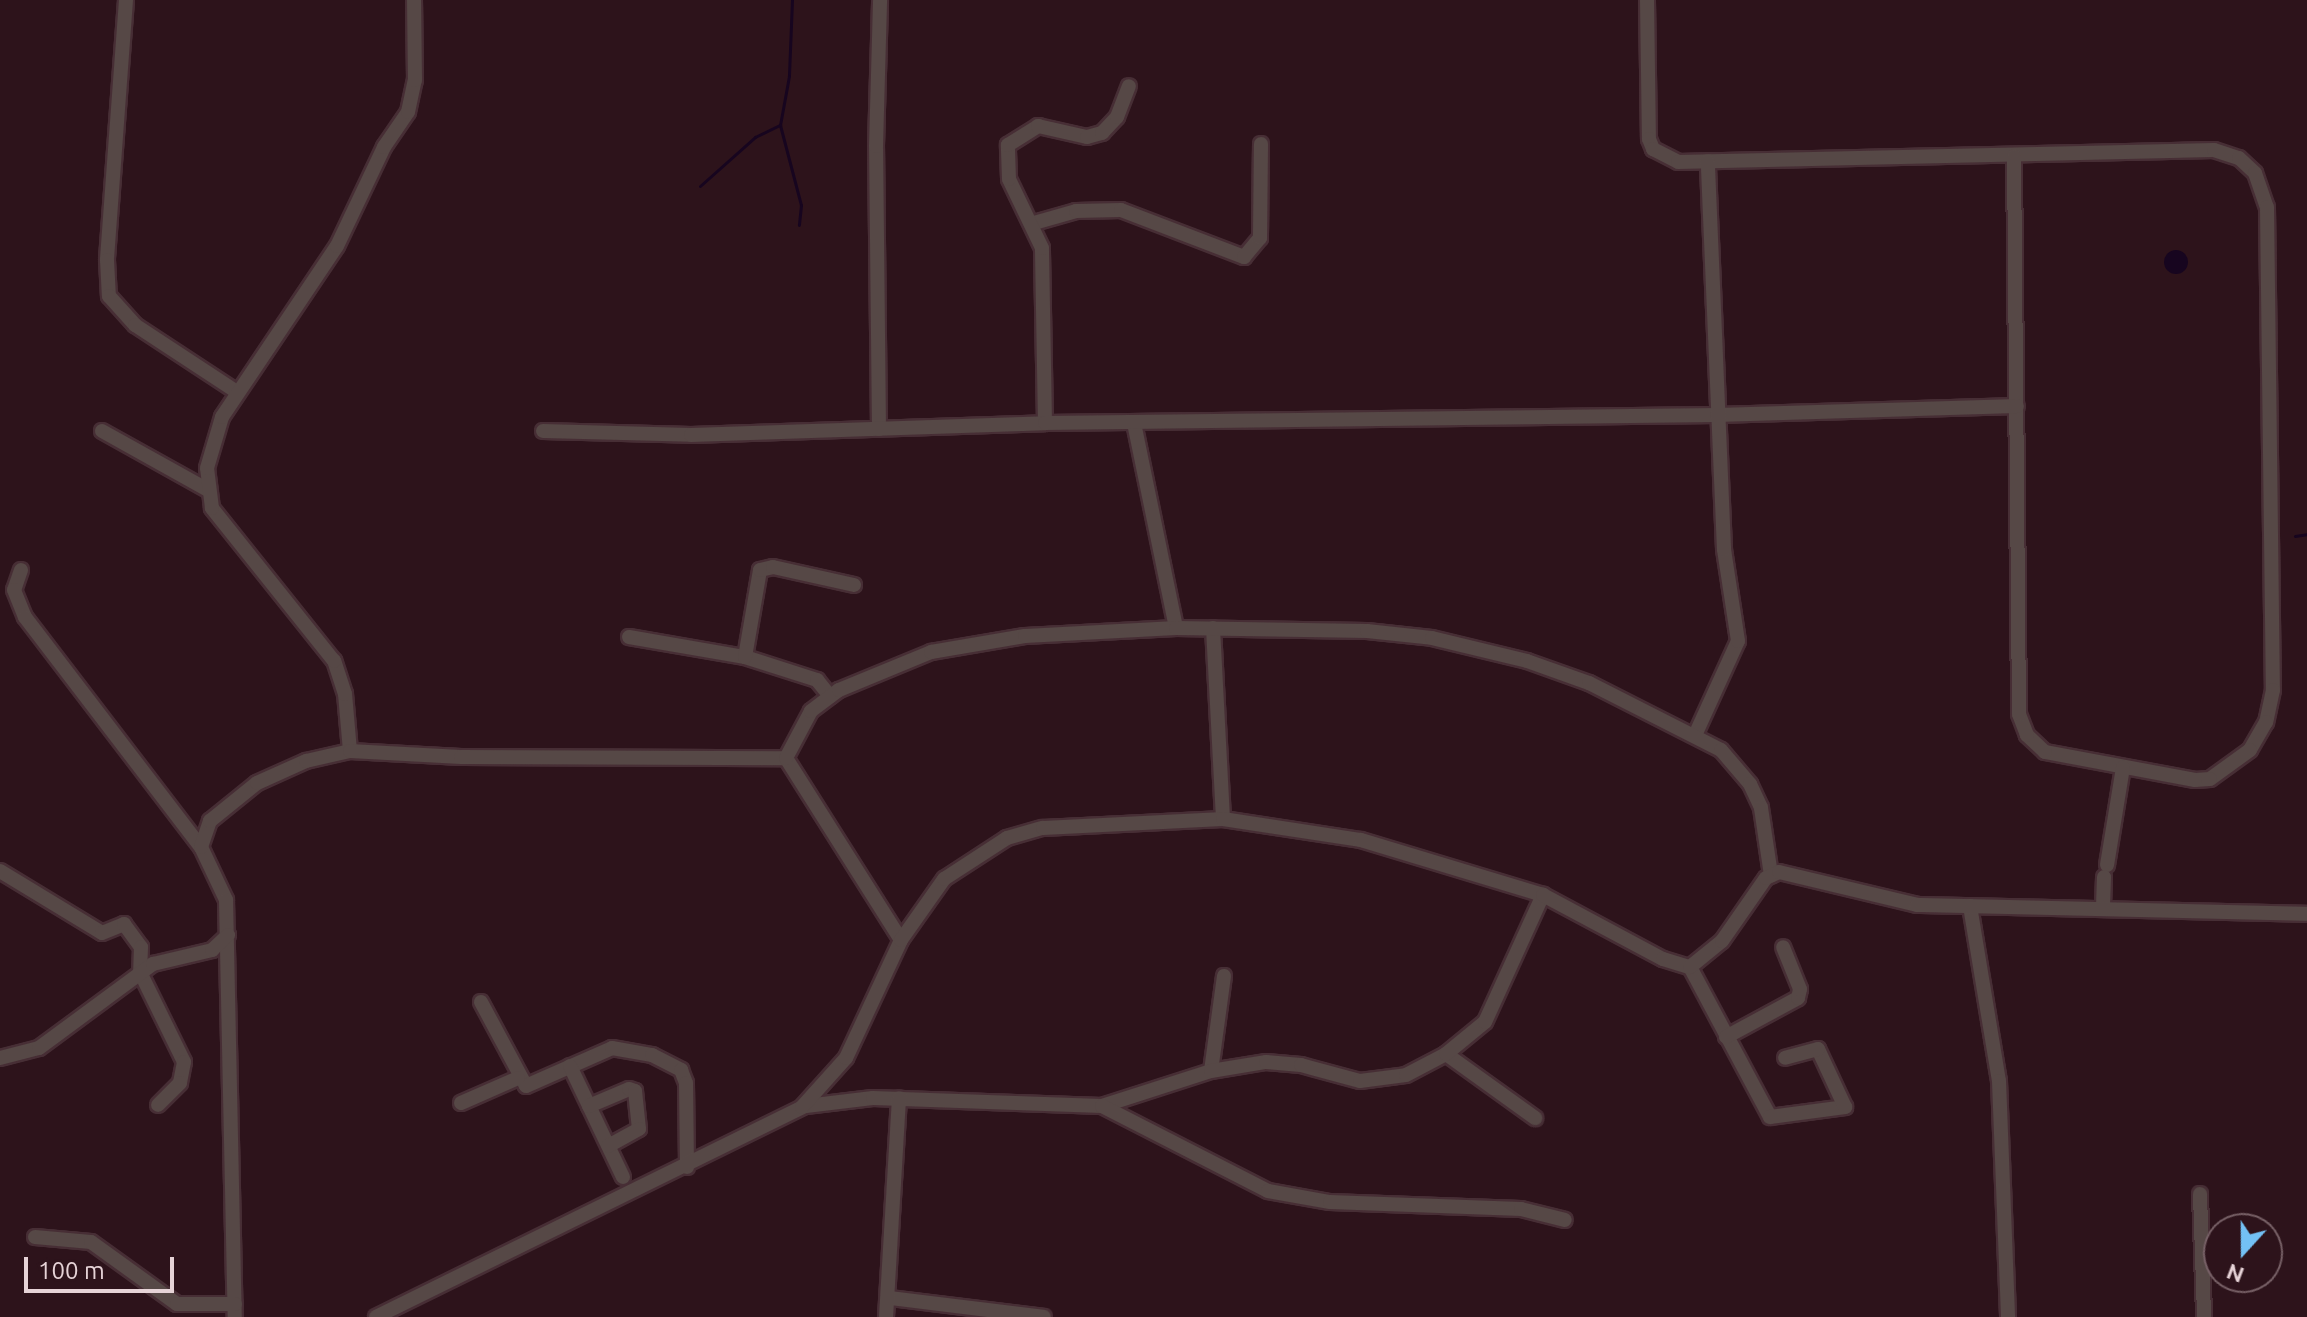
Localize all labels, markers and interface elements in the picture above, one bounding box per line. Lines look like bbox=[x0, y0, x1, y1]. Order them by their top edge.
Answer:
north arrow bbox=[2203, 1213, 2283, 1293]
scale bar bbox=[28, 1241, 178, 1291]
text: 100 m bbox=[38, 1257, 105, 1284]
text: N bbox=[2223, 1259, 2247, 1289]

